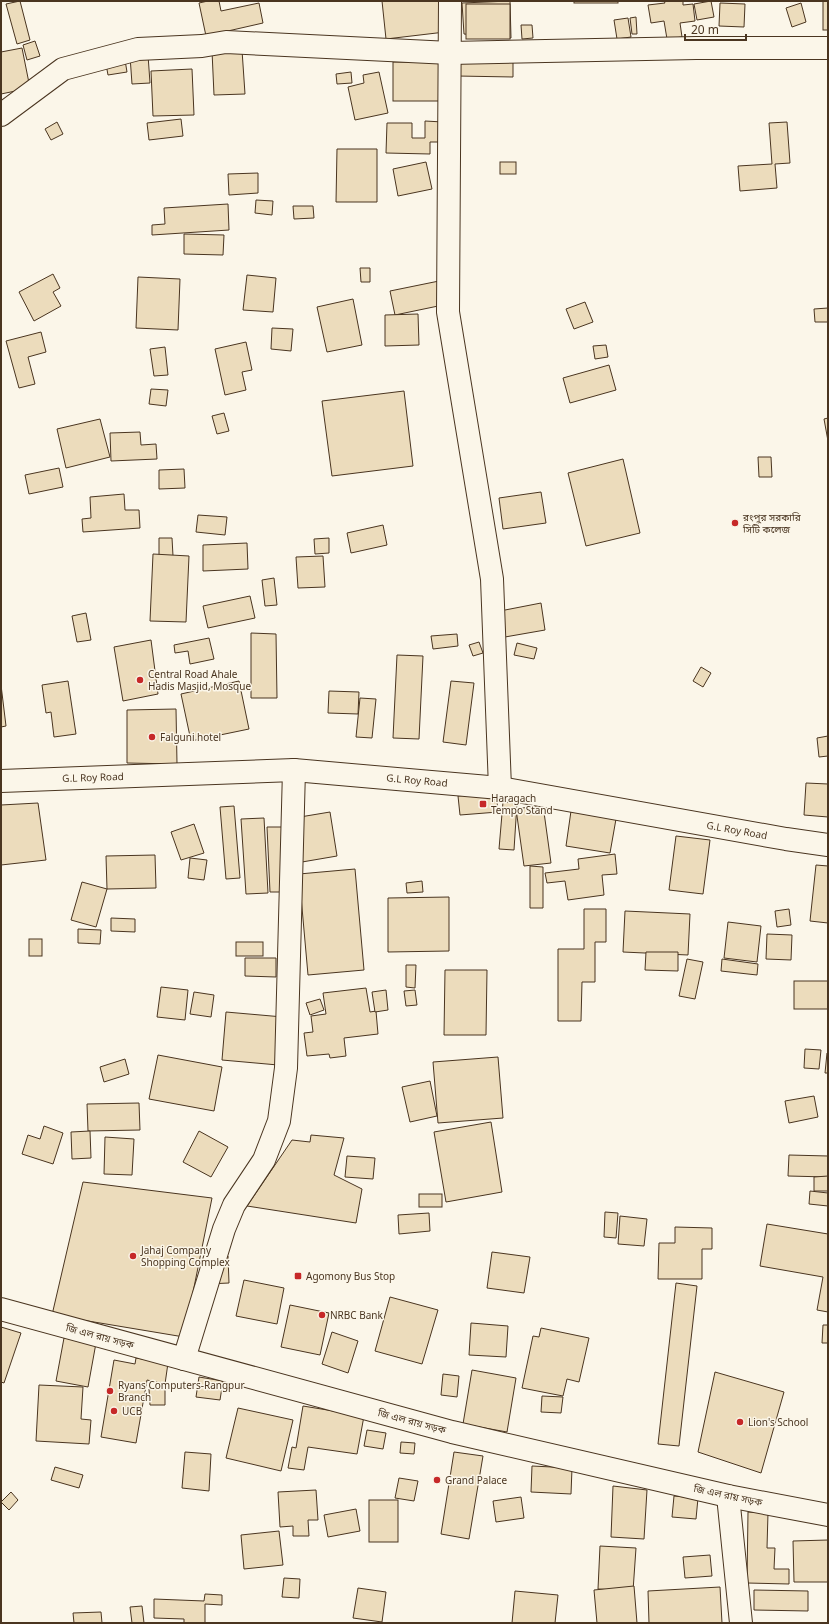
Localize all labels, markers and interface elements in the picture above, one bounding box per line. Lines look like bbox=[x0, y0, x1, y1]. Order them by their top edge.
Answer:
scale bar bbox=[685, 16, 746, 42]
text: 20 m bbox=[691, 21, 719, 38]
place label: রংপুর সরকারি সিটি কলেজ bbox=[742, 510, 802, 536]
marker: রংপুর সরকারি সিটি কলেজ bbox=[730, 518, 740, 528]
place label: Central Road Ahale Hadis Masjid, Mosque bbox=[148, 667, 251, 693]
marker: Central Road Ahale Hadis Masjid, Mosque bbox=[135, 675, 145, 685]
place label: Falguni hotel bbox=[160, 730, 221, 744]
marker: Falguni hotel bbox=[147, 732, 157, 742]
street label: G.L Roy Road bbox=[62, 769, 124, 785]
street label: G.L Roy Road bbox=[386, 770, 448, 790]
place label: Haragach Tempo Stand bbox=[491, 791, 553, 817]
marker: Haragach Tempo Stand bbox=[478, 799, 488, 809]
street label: G.L Roy Road bbox=[705, 818, 769, 842]
place label: Jahaj Company Shopping Complex bbox=[140, 1243, 230, 1269]
marker: Jahaj Company Shopping Complex bbox=[128, 1251, 138, 1261]
place label: Agomony Bus Stop bbox=[306, 1269, 395, 1283]
marker: Agomony Bus Stop bbox=[293, 1271, 303, 1281]
place label: NRBC Bank bbox=[330, 1308, 384, 1322]
marker: NRBC Bank bbox=[317, 1310, 327, 1320]
street label: জি এল রায় সড়ক bbox=[63, 1320, 137, 1352]
place label: Ryans Computers-Rangpur Branch bbox=[118, 1378, 245, 1404]
marker: Ryans Computers-Rangpur Branch bbox=[105, 1386, 115, 1396]
place label: UCB bbox=[122, 1404, 142, 1418]
street label: জি এল রায় সড়ক bbox=[375, 1405, 449, 1437]
marker: UCB bbox=[109, 1406, 119, 1416]
place label: Lion's School bbox=[748, 1415, 808, 1429]
marker: Lion's School bbox=[735, 1417, 745, 1427]
place label: Grand Palace bbox=[445, 1473, 507, 1487]
marker: Grand Palace bbox=[432, 1475, 442, 1485]
street label: জি এল রায় সড়ক bbox=[691, 1481, 765, 1509]

